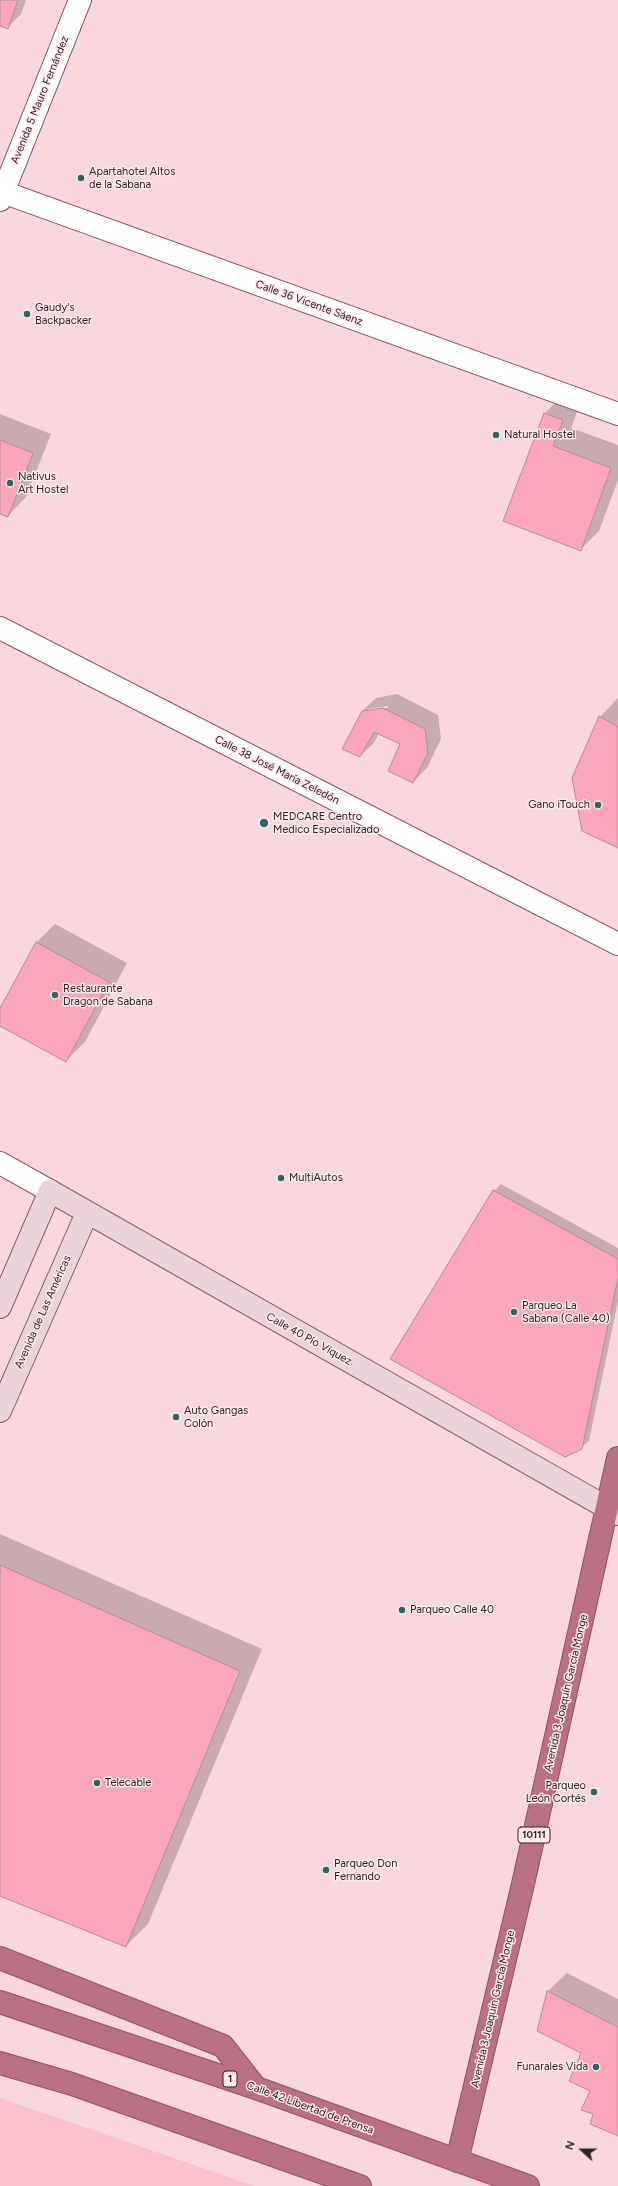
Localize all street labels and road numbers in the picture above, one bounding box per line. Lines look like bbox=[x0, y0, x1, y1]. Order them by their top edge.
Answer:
street label: Avenida 5 Mauro Fernández bbox=[8, 34, 72, 166]
street label: Calle 36 Vicente Sáenz bbox=[254, 277, 364, 329]
street label: Calle 38 José María Zeledón bbox=[212, 733, 342, 807]
street label: Avenida de Las Américas bbox=[12, 1253, 74, 1371]
street label: Calle 40 Pío Víquez bbox=[264, 1310, 354, 1368]
street label: Avenida 3 Joaquín García Monge bbox=[541, 1613, 591, 1773]
road number: 10111 bbox=[518, 1827, 550, 1843]
street label: Avenida 3 Joaquín García Monge bbox=[468, 1929, 518, 2089]
road number: 1 bbox=[223, 2071, 237, 2087]
street label: Calle 42 Libertad de Prensa bbox=[245, 2079, 375, 2137]

